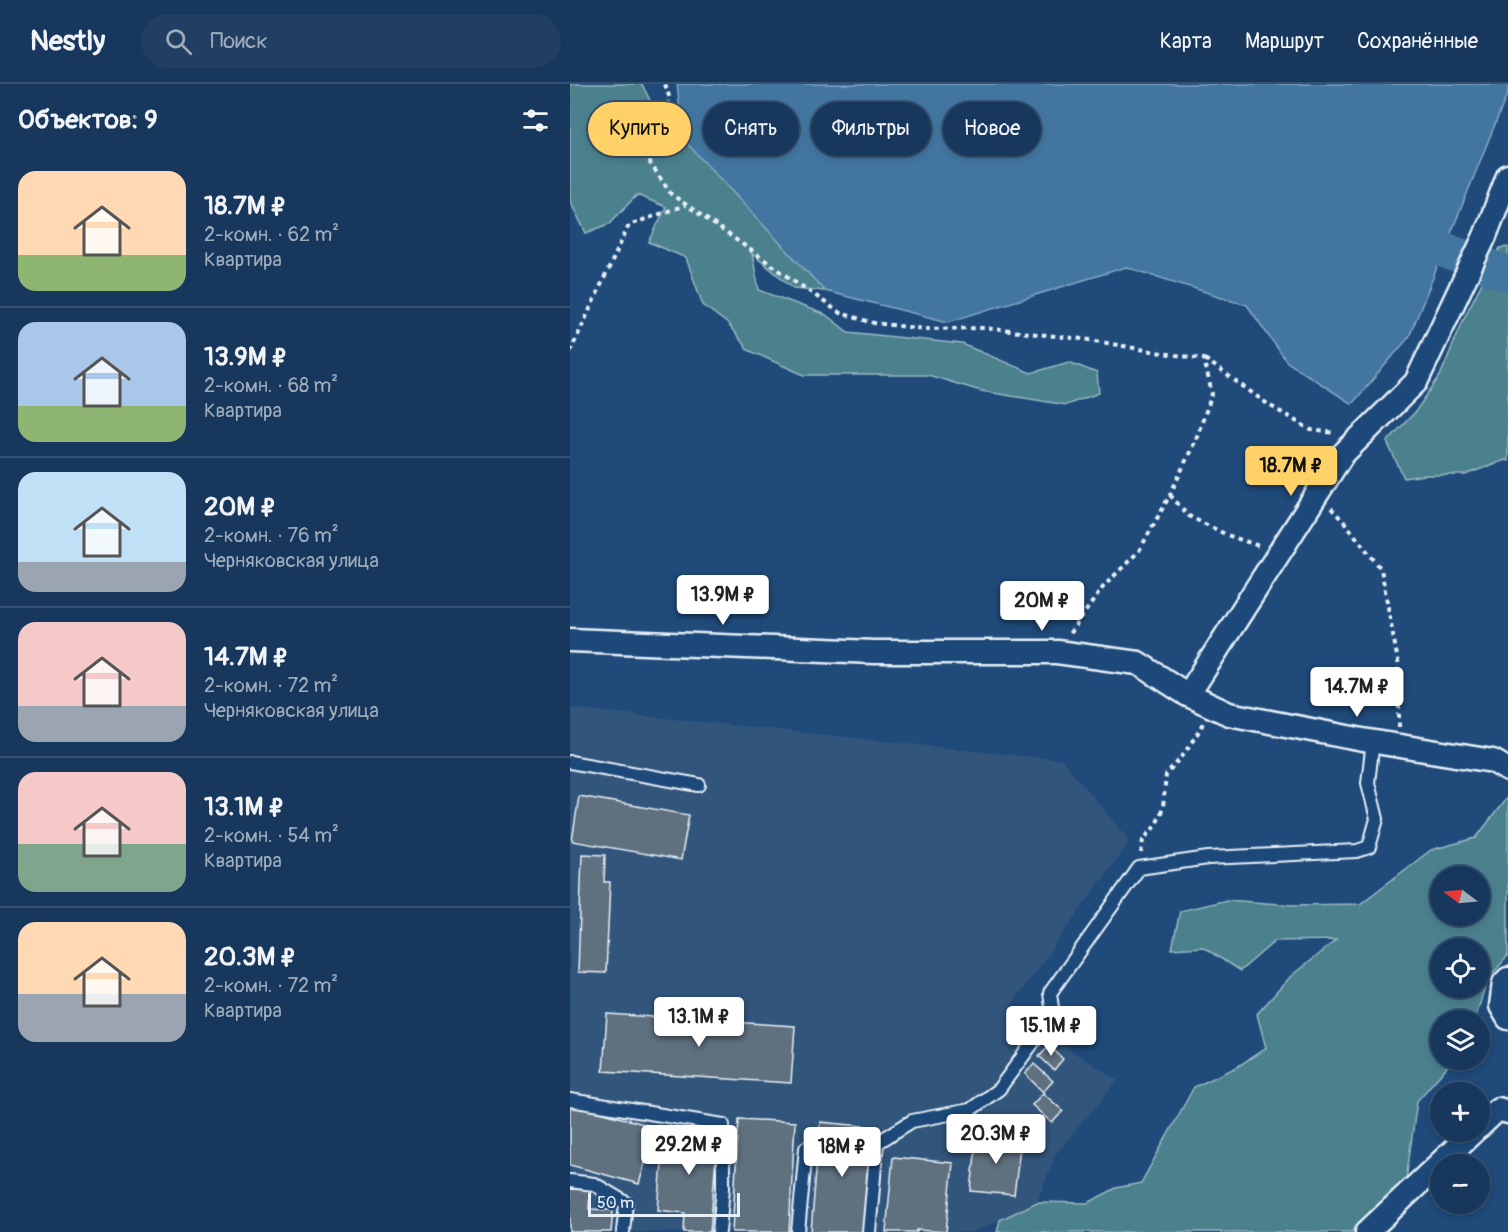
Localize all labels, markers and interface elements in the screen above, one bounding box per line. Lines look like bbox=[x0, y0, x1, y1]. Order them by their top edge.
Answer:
search box bbox=[141, 14, 561, 68]
text: Nestly bbox=[30, 24, 105, 59]
icon: search bbox=[162, 25, 195, 58]
text: Поиск bbox=[210, 27, 268, 55]
text: Карта bbox=[1160, 28, 1212, 55]
text: Маршрут bbox=[1245, 28, 1324, 55]
text: Сохранённые bbox=[1357, 28, 1478, 55]
chip: Купить bbox=[588, 102, 691, 156]
chip: Снять bbox=[703, 102, 799, 156]
chip: Фильтры bbox=[811, 102, 931, 156]
chip: Новое bbox=[943, 102, 1041, 156]
text: Объектов: 9 bbox=[18, 104, 158, 136]
icon: filters bbox=[519, 104, 552, 137]
text: 18.7M ₽ bbox=[204, 190, 287, 222]
icon: home bbox=[66, 195, 138, 267]
text: 2-комн. · 62 m² bbox=[204, 222, 339, 247]
text: Квартира bbox=[204, 247, 282, 272]
text: 13.9M ₽ bbox=[204, 341, 288, 373]
icon: home bbox=[66, 346, 138, 418]
text: 2-комн. · 68 m² bbox=[204, 373, 338, 398]
text: Квартира bbox=[204, 398, 282, 423]
pin: 18.7M ₽ bbox=[1236, 446, 1346, 497]
text: 18.7M ₽ bbox=[1259, 453, 1323, 478]
text: 20M ₽ bbox=[204, 491, 276, 523]
icon: home bbox=[66, 496, 138, 568]
text: 2-комн. · 76 m² bbox=[204, 523, 339, 548]
text: Черняковская улица bbox=[204, 548, 379, 573]
pin: 13.9M ₽ bbox=[668, 575, 778, 626]
pin: 20M ₽ bbox=[1000, 581, 1084, 632]
text: 13.9M ₽ bbox=[691, 582, 755, 607]
text: 20M ₽ bbox=[1014, 588, 1070, 613]
text: 14.7M ₽ bbox=[204, 641, 289, 673]
icon: home bbox=[66, 646, 138, 718]
pin: 14.7M ₽ bbox=[1302, 667, 1412, 718]
text: 2-комн. · 72 m² bbox=[204, 673, 338, 698]
text: 14.7M ₽ bbox=[1324, 674, 1390, 699]
text: Черняковская улица bbox=[204, 698, 379, 723]
text: 13.1M ₽ bbox=[204, 791, 285, 823]
icon: home bbox=[66, 796, 138, 868]
text: 2-комн. · 54 m² bbox=[204, 823, 339, 848]
text: Квартира bbox=[204, 848, 282, 873]
north arrow bbox=[1430, 866, 1490, 926]
map controls bbox=[1430, 866, 1490, 1214]
button: locate bbox=[1430, 938, 1490, 998]
text: 20.3M ₽ bbox=[204, 941, 296, 973]
icon: home bbox=[66, 946, 138, 1018]
text: 2-комн. · 72 m² bbox=[204, 973, 338, 998]
pin: 13.1M ₽ bbox=[644, 997, 754, 1048]
text: Квартира bbox=[204, 998, 282, 1023]
text: 13.1M ₽ bbox=[668, 1004, 730, 1029]
pin: 15.1M ₽ bbox=[996, 1006, 1106, 1057]
button: layers bbox=[1430, 1010, 1490, 1070]
text: 15.1M ₽ bbox=[1020, 1013, 1082, 1038]
button: + bbox=[1430, 1082, 1490, 1142]
pin: 20.3M ₽ bbox=[941, 1114, 1051, 1165]
text: 20.3M ₽ bbox=[960, 1121, 1032, 1146]
pin: 29.2M ₽ bbox=[634, 1125, 744, 1176]
pin: 18M ₽ bbox=[800, 1127, 884, 1178]
text: 29.2M ₽ bbox=[655, 1132, 723, 1157]
text: 18M ₽ bbox=[818, 1134, 866, 1159]
button: − bbox=[1430, 1154, 1490, 1214]
scale bar bbox=[588, 1190, 740, 1218]
text: 50 m bbox=[597, 1193, 634, 1213]

